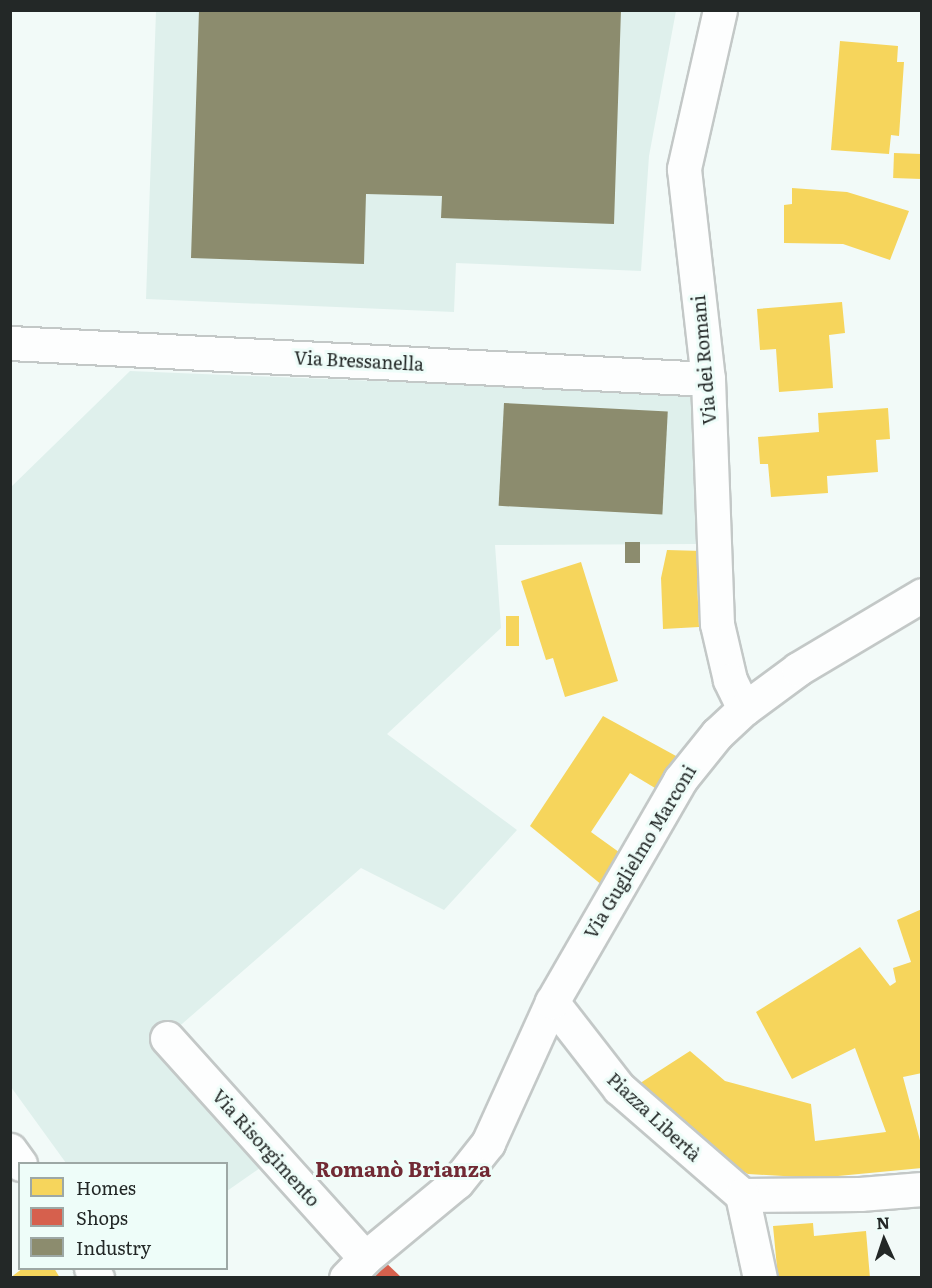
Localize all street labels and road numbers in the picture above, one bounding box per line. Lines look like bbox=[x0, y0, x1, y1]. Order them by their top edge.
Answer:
street label: Via dei Romani bbox=[688, 294, 720, 426]
street label: Via Bressanella bbox=[293, 347, 425, 375]
street label: Via Guglielmo Marconi bbox=[580, 761, 700, 943]
street label: Piazza Libertà bbox=[603, 1068, 705, 1166]
street label: Via Risorgimento bbox=[208, 1085, 324, 1211]

